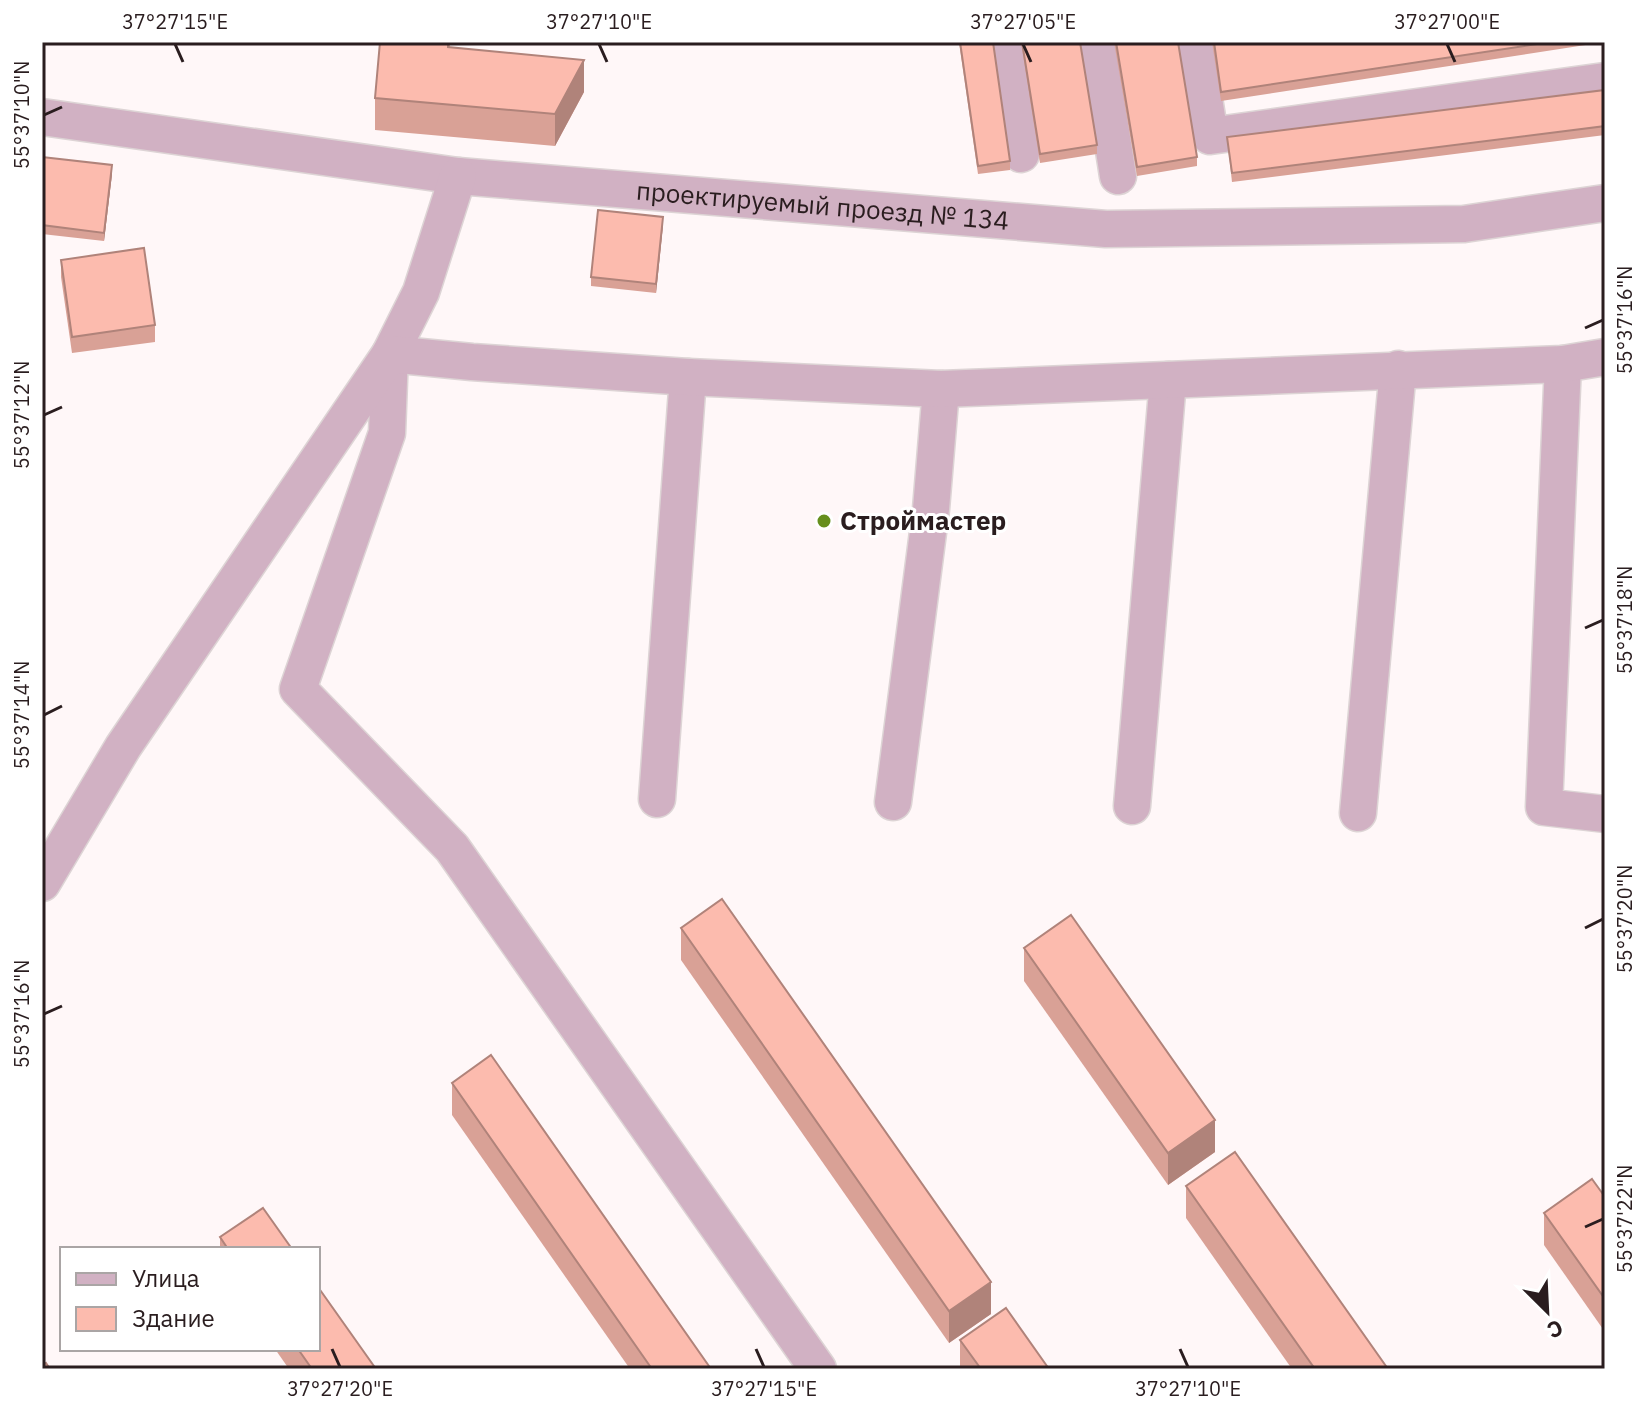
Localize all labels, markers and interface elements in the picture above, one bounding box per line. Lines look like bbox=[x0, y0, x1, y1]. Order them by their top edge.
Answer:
text: 37°27'15"E bbox=[122, 8, 228, 35]
text: 37°27'10"E bbox=[546, 8, 652, 35]
text: 37°27'05"E bbox=[970, 8, 1076, 35]
text: 37°27'00"E bbox=[1394, 8, 1500, 35]
text: 55°37'10"N bbox=[8, 61, 35, 169]
street label: проектируемый проезд № 134 bbox=[635, 173, 1011, 237]
text: 55°37'16"N bbox=[1611, 266, 1638, 374]
text: 55°37'12"N bbox=[8, 361, 35, 469]
place label: Строймастер bbox=[840, 503, 1006, 537]
marker: Строймастер bbox=[815, 512, 833, 530]
text: 55°37'18"N bbox=[1611, 566, 1638, 674]
text: 55°37'14"N bbox=[8, 661, 35, 769]
text: 55°37'20"N bbox=[1611, 865, 1638, 973]
text: 55°37'16"N bbox=[8, 960, 35, 1068]
text: 55°37'22"N bbox=[1611, 1165, 1638, 1273]
legend bbox=[60, 1247, 320, 1351]
text: Улица bbox=[132, 1262, 200, 1294]
north arrow bbox=[1507, 1271, 1587, 1351]
text: Здание bbox=[132, 1302, 215, 1334]
text: С bbox=[1543, 1314, 1568, 1346]
text: 37°27'20"E bbox=[287, 1375, 393, 1402]
text: 37°27'15"E bbox=[711, 1375, 817, 1402]
text: 37°27'10"E bbox=[1135, 1375, 1241, 1402]

